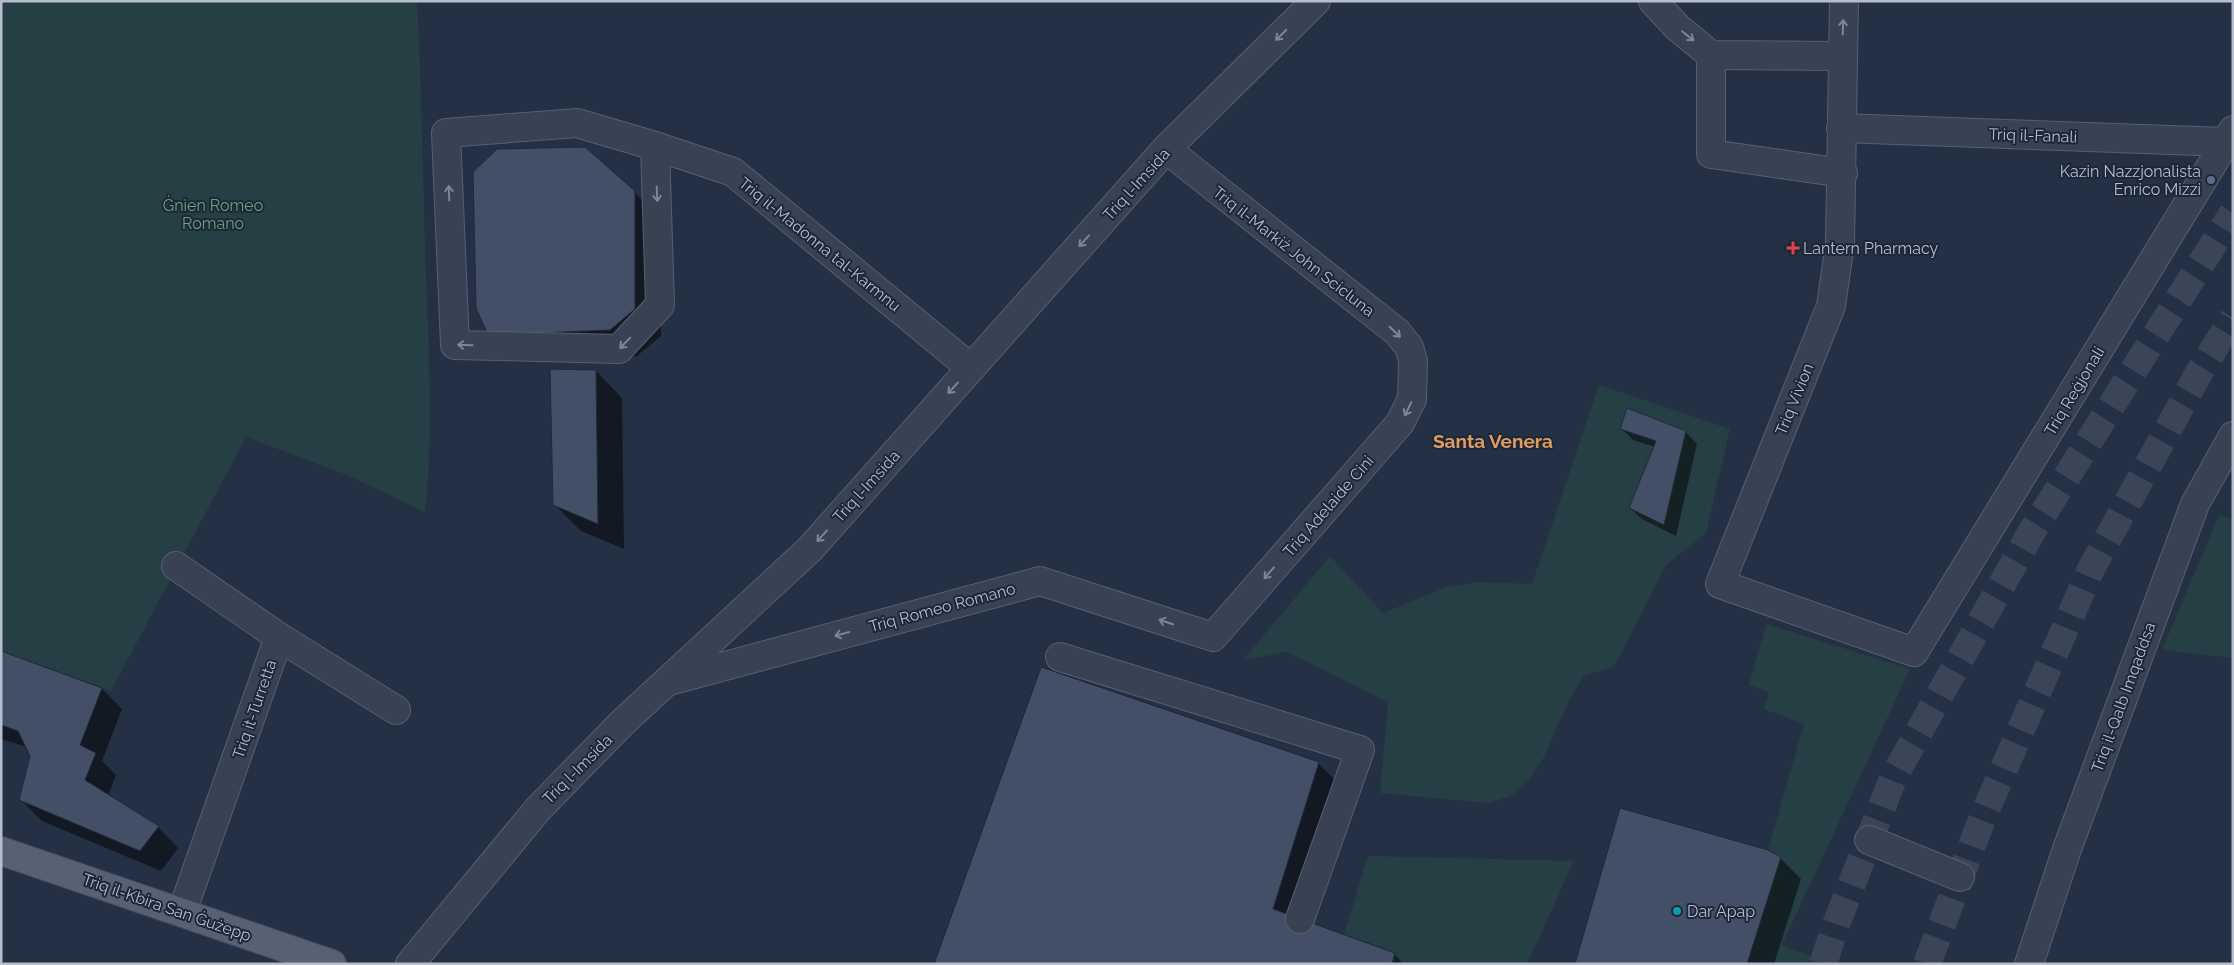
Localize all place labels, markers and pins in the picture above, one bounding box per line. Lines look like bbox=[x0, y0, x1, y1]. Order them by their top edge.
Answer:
place label: Kazin Nazzjonalista Enrico Mizzi bbox=[2060, 162, 2201, 199]
marker: Kazin Nazzjonalista Enrico Mizzi bbox=[2205, 174, 2217, 186]
place label: Lantern Pharmacy bbox=[1803, 239, 1939, 258]
marker: Lantern Pharmacy bbox=[1787, 242, 1799, 254]
place label: Dar Apap bbox=[1687, 902, 1755, 921]
marker: Dar Apap bbox=[1671, 905, 1683, 917]

